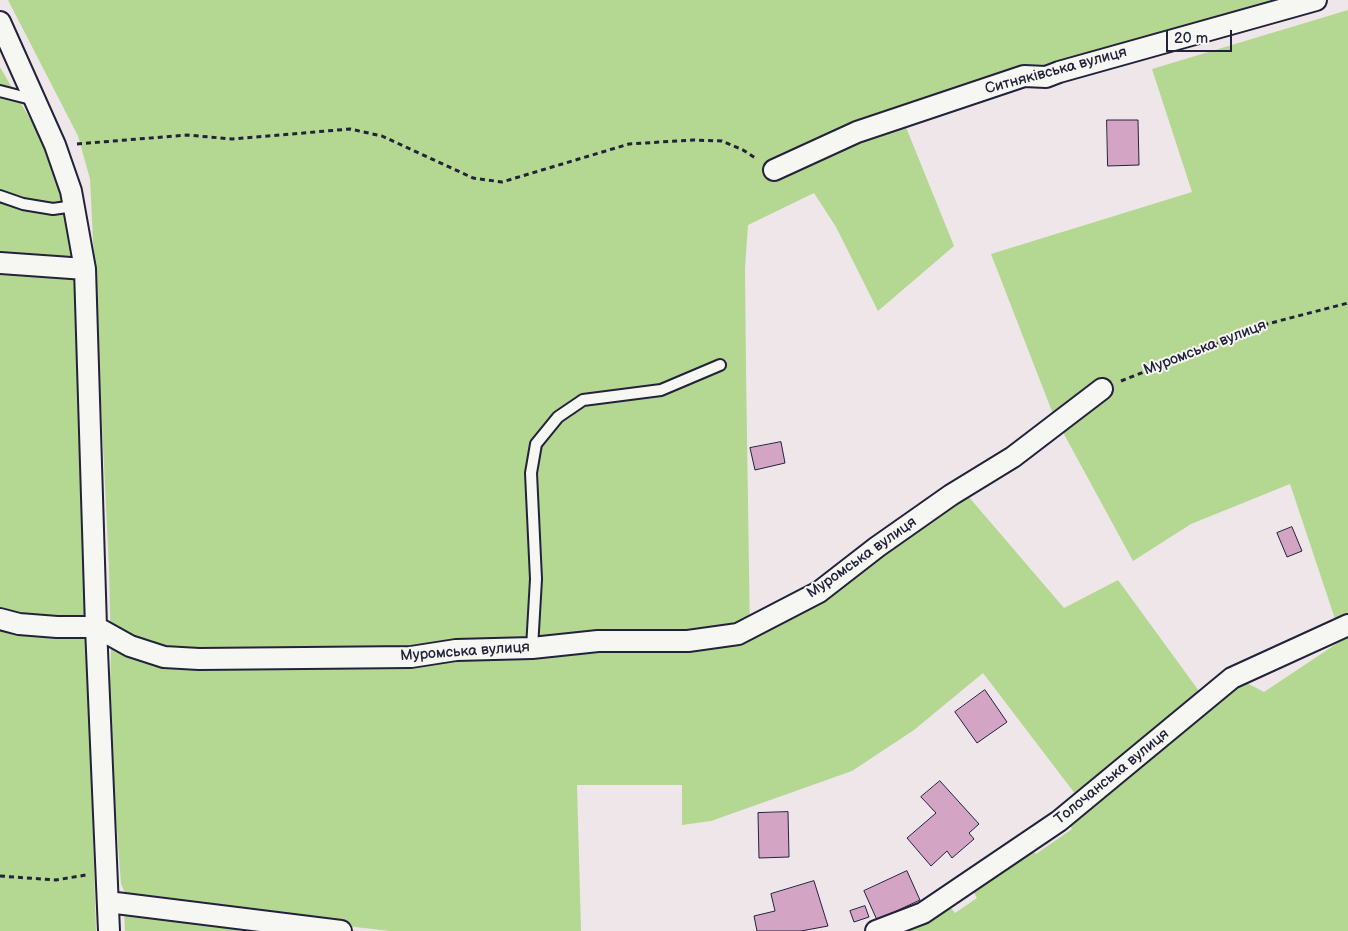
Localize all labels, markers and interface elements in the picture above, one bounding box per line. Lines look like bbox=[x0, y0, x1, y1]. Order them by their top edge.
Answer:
scale bar bbox=[1168, 20, 1234, 52]
text: 20 m bbox=[1174, 29, 1208, 48]
street label: Ситняківська вулиця bbox=[983, 43, 1129, 99]
street label: Муромська вулиця bbox=[1141, 316, 1269, 380]
street label: Муромська вулиця bbox=[804, 513, 920, 603]
street label: Муромська вулиця bbox=[400, 638, 530, 666]
street label: Толочанська вулиця bbox=[1051, 725, 1173, 829]

